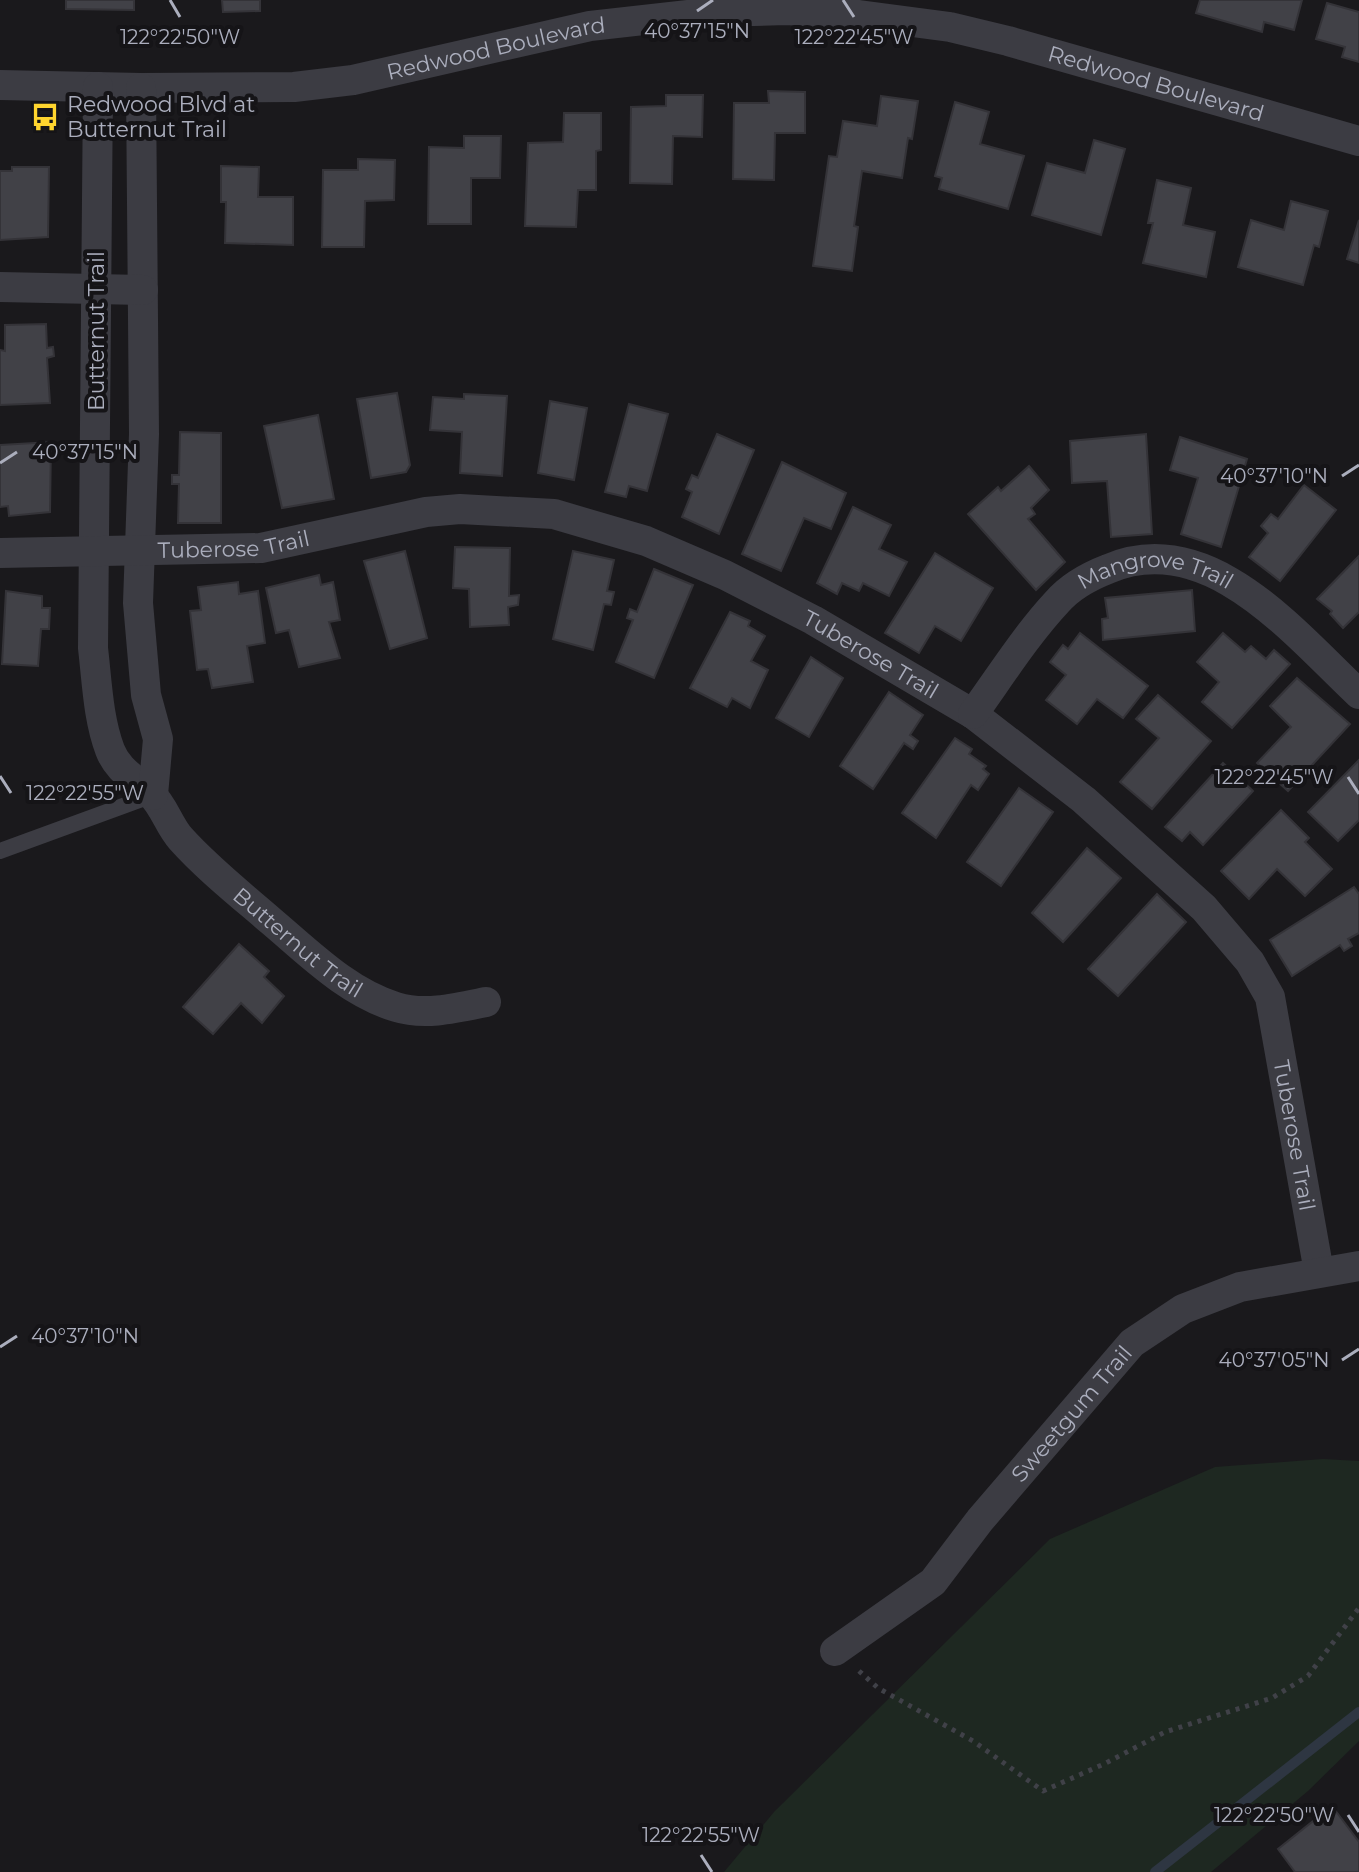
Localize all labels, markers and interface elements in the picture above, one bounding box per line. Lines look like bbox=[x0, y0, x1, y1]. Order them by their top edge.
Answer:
street label: Redwood Boulevard bbox=[384, 11, 607, 86]
text: 40°37'15"N bbox=[644, 19, 750, 43]
text: 122°22'50"W bbox=[120, 25, 240, 49]
text: 122°22'45"W bbox=[794, 25, 914, 49]
street label: Redwood Boulevard bbox=[1045, 40, 1267, 127]
place label: Redwood Blvd at Butternut Trail bbox=[67, 91, 255, 143]
bus stop icon: Redwood Blvd at Butternut Trail bbox=[30, 102, 60, 132]
street label: Butternut Trail bbox=[83, 251, 110, 411]
text: 40°37'15"N bbox=[32, 440, 138, 464]
text: 40°37'10"N bbox=[1220, 464, 1328, 488]
street label: Tuberose Trail bbox=[157, 525, 312, 564]
text: Mangrove Trail bbox=[1073, 546, 1238, 595]
street label: Mangrove Trail bbox=[1075, 574, 1237, 604]
street label: Tuberose Trail bbox=[798, 604, 943, 705]
text: 122°22'45"W bbox=[1214, 765, 1334, 789]
text: 122°22'55"W bbox=[26, 781, 144, 805]
street label: Butternut Trail bbox=[227, 882, 367, 1004]
street label: Tuberose Trail bbox=[1267, 1058, 1321, 1213]
text: 40°37'10"N bbox=[31, 1324, 139, 1348]
street label: Sweetgum Trail bbox=[1006, 1340, 1138, 1488]
text: 40°37'05"N bbox=[1218, 1348, 1330, 1372]
text: 122°22'50"W bbox=[1214, 1803, 1334, 1827]
text: 122°22'55"W bbox=[642, 1823, 760, 1847]

